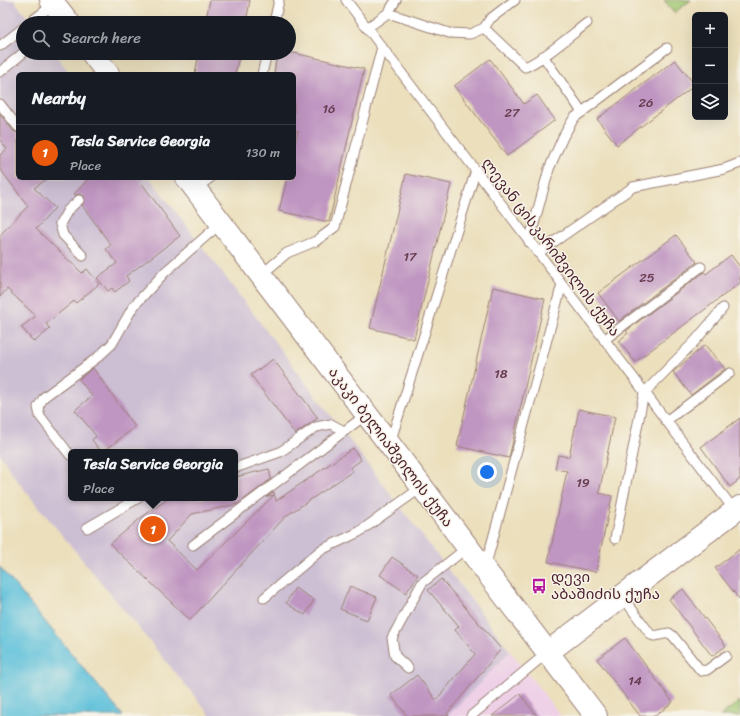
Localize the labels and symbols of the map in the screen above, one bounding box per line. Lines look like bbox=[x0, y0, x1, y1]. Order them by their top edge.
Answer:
house number: 26 bbox=[639, 91, 653, 114]
house number: 16 bbox=[323, 97, 335, 120]
house number: 27 bbox=[505, 101, 521, 124]
street label: ლევან ცისკარიშვილის ქუჩა bbox=[475, 152, 627, 342]
house number: 17 bbox=[403, 245, 418, 268]
house number: 25 bbox=[639, 266, 655, 289]
street label: აკაკი ბელიაშვილის ქუჩა bbox=[322, 361, 460, 533]
house number: 18 bbox=[494, 362, 508, 385]
your location bbox=[477, 462, 497, 482]
house number: 19 bbox=[576, 471, 590, 494]
pin: 1 bbox=[140, 514, 166, 544]
place label: დევი აბაშიძის ქუჩა bbox=[551, 564, 660, 607]
bus stop icon: დევი აბაშიძის ქუჩა bbox=[530, 577, 548, 595]
house number: 14 bbox=[628, 669, 642, 692]

